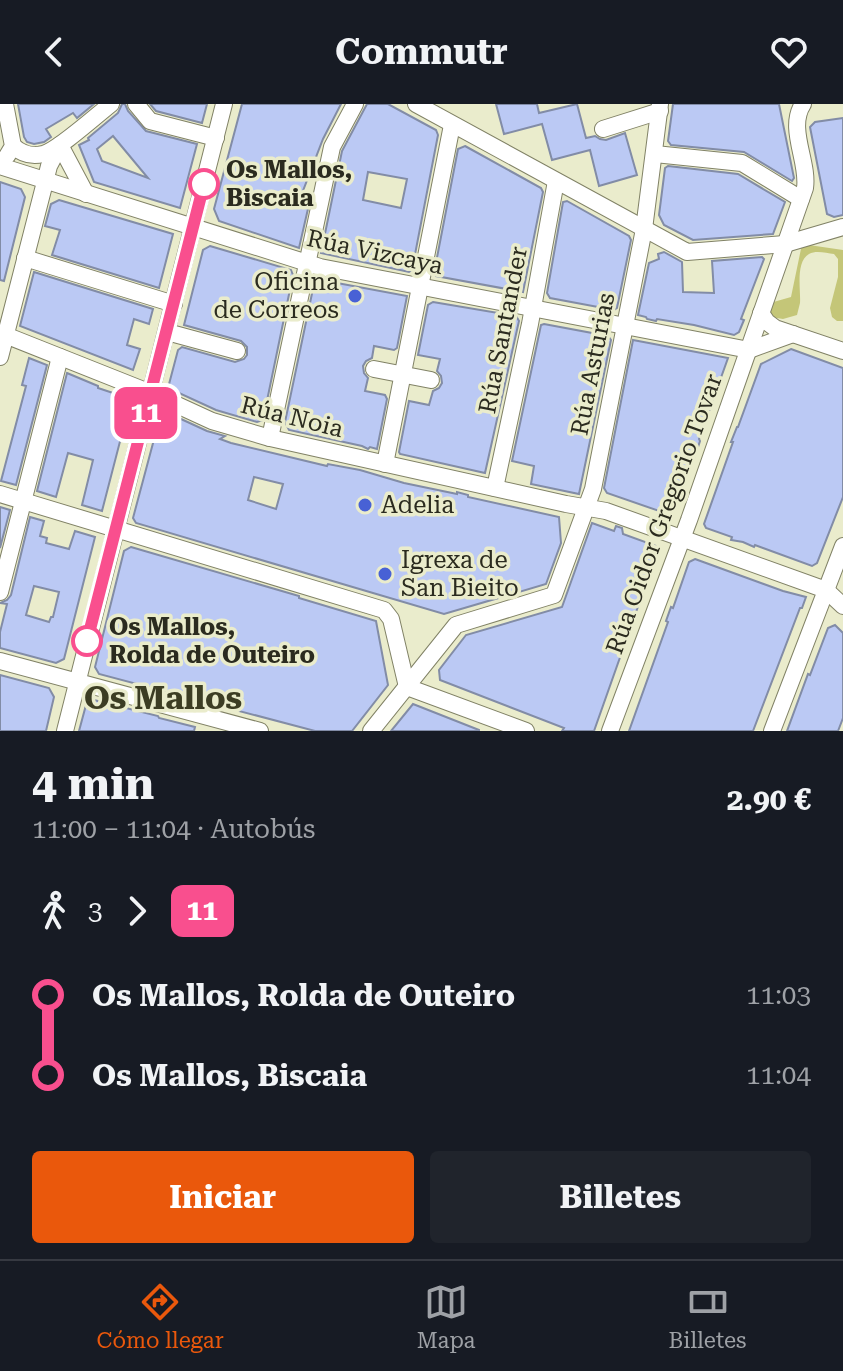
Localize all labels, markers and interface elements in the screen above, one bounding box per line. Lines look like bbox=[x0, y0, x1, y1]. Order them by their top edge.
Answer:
icon: back bbox=[32, 30, 76, 74]
icon: heart bbox=[767, 30, 811, 74]
text: Commutr bbox=[335, 31, 508, 73]
place label: Os Mallos, Biscaia bbox=[226, 156, 352, 212]
marker: Os Mallos, Biscaia bbox=[189, 169, 219, 199]
street label: Rúa Vizcaya bbox=[304, 224, 446, 280]
street label: Rúa Santander bbox=[473, 244, 533, 416]
place label: Oficina de Correos bbox=[213, 268, 339, 324]
marker: Oficina de Correos bbox=[346, 287, 364, 305]
street label: Rúa Asturias bbox=[565, 290, 621, 438]
street label: Rúa Oidor Gregorio Tovar bbox=[600, 370, 728, 658]
line badge: 11 bbox=[110, 387, 182, 439]
street label: Rúa Noia bbox=[238, 391, 346, 443]
text: 11 bbox=[130, 396, 162, 429]
place label: Adelia bbox=[381, 491, 454, 519]
marker: Adelia bbox=[356, 496, 374, 514]
place label: Igrexa de San Bieito bbox=[401, 546, 519, 602]
marker: Igrexa de San Bieito bbox=[376, 565, 394, 583]
place label: Os Mallos, Rolda de Outeiro bbox=[109, 613, 315, 669]
marker: Os Mallos, Rolda de Outeiro bbox=[72, 626, 102, 656]
district label: Os Mallos bbox=[84, 679, 242, 717]
text: 4 min bbox=[32, 758, 154, 810]
text: 2.90 € bbox=[727, 782, 811, 817]
text: 11:00 – 11:04 · Autobús bbox=[32, 814, 315, 844]
icon: walk bbox=[32, 889, 76, 933]
icon: forward bbox=[115, 889, 159, 933]
text: 11 bbox=[187, 894, 218, 927]
text: 3 bbox=[88, 896, 103, 926]
text: Os Mallos, Rolda de Outeiro bbox=[92, 978, 515, 1013]
text: 11:03 bbox=[746, 980, 811, 1010]
text: Os Mallos, Biscaia bbox=[92, 1058, 367, 1093]
text: 11:04 bbox=[746, 1060, 811, 1090]
button: Iniciar bbox=[32, 1151, 414, 1243]
button: Billetes bbox=[430, 1151, 811, 1243]
tab: Cómo llegar bbox=[97, 1280, 224, 1353]
tab: Mapa bbox=[417, 1280, 476, 1353]
tab: Billetes bbox=[669, 1280, 746, 1353]

